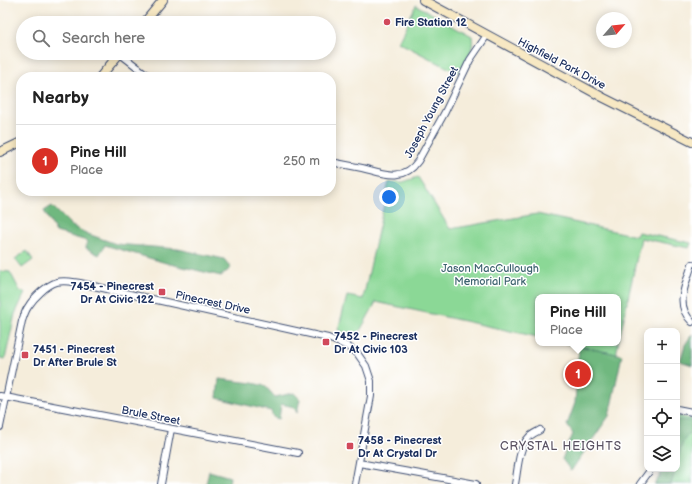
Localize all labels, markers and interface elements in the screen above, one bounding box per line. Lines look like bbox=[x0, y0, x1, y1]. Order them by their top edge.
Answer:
north arrow bbox=[596, 12, 632, 48]
search box bbox=[16, 16, 336, 60]
place label: Fire Station 12 bbox=[395, 16, 467, 29]
marker: Fire Station 12 bbox=[382, 17, 392, 27]
icon: search bbox=[30, 27, 52, 49]
text: Search here bbox=[62, 29, 145, 48]
street label: Highfield Park Drive bbox=[516, 35, 608, 92]
street label: Joseph Young Street bbox=[402, 64, 461, 160]
text: Nearby bbox=[32, 88, 89, 108]
text: Pine Hill bbox=[70, 143, 126, 162]
text: 1 bbox=[42, 153, 48, 169]
text: 250 m bbox=[283, 153, 320, 169]
text: Place bbox=[70, 162, 103, 178]
your location bbox=[379, 187, 399, 207]
park label: Jason MacCullough Memorial Park bbox=[441, 262, 539, 288]
place label: 7454 - Pinecrest Dr At Civic 122 bbox=[71, 280, 154, 306]
marker: 7454 - Pinecrest Dr At Civic 122 bbox=[157, 287, 167, 297]
street label: Pinecrest Drive bbox=[174, 288, 252, 317]
popup bbox=[535, 294, 621, 346]
text: Pine Hill bbox=[550, 303, 606, 322]
text: Place bbox=[550, 322, 583, 338]
map controls bbox=[644, 328, 680, 472]
button: + bbox=[644, 328, 680, 364]
place label: 7452 - Pinecrest Dr At Civic 103 bbox=[334, 330, 418, 356]
marker: 7452 - Pinecrest Dr At Civic 103 bbox=[321, 337, 331, 347]
place label: 7451 - Pinecrest Dr After Brule St bbox=[33, 343, 117, 369]
marker: 7451 - Pinecrest Dr After Brule St bbox=[20, 350, 30, 360]
pin: 1 bbox=[565, 359, 591, 389]
button: − bbox=[644, 364, 680, 400]
button: locate bbox=[644, 400, 680, 436]
street label: Brule Street bbox=[120, 403, 182, 428]
place label: 7458 - Pinecrest Dr At Crystal Dr bbox=[358, 434, 442, 460]
button: layers bbox=[644, 436, 680, 472]
district label: CRYSTAL HEIGHTS bbox=[500, 439, 622, 454]
marker: 7458 - Pinecrest Dr At Crystal Dr bbox=[345, 441, 355, 451]

